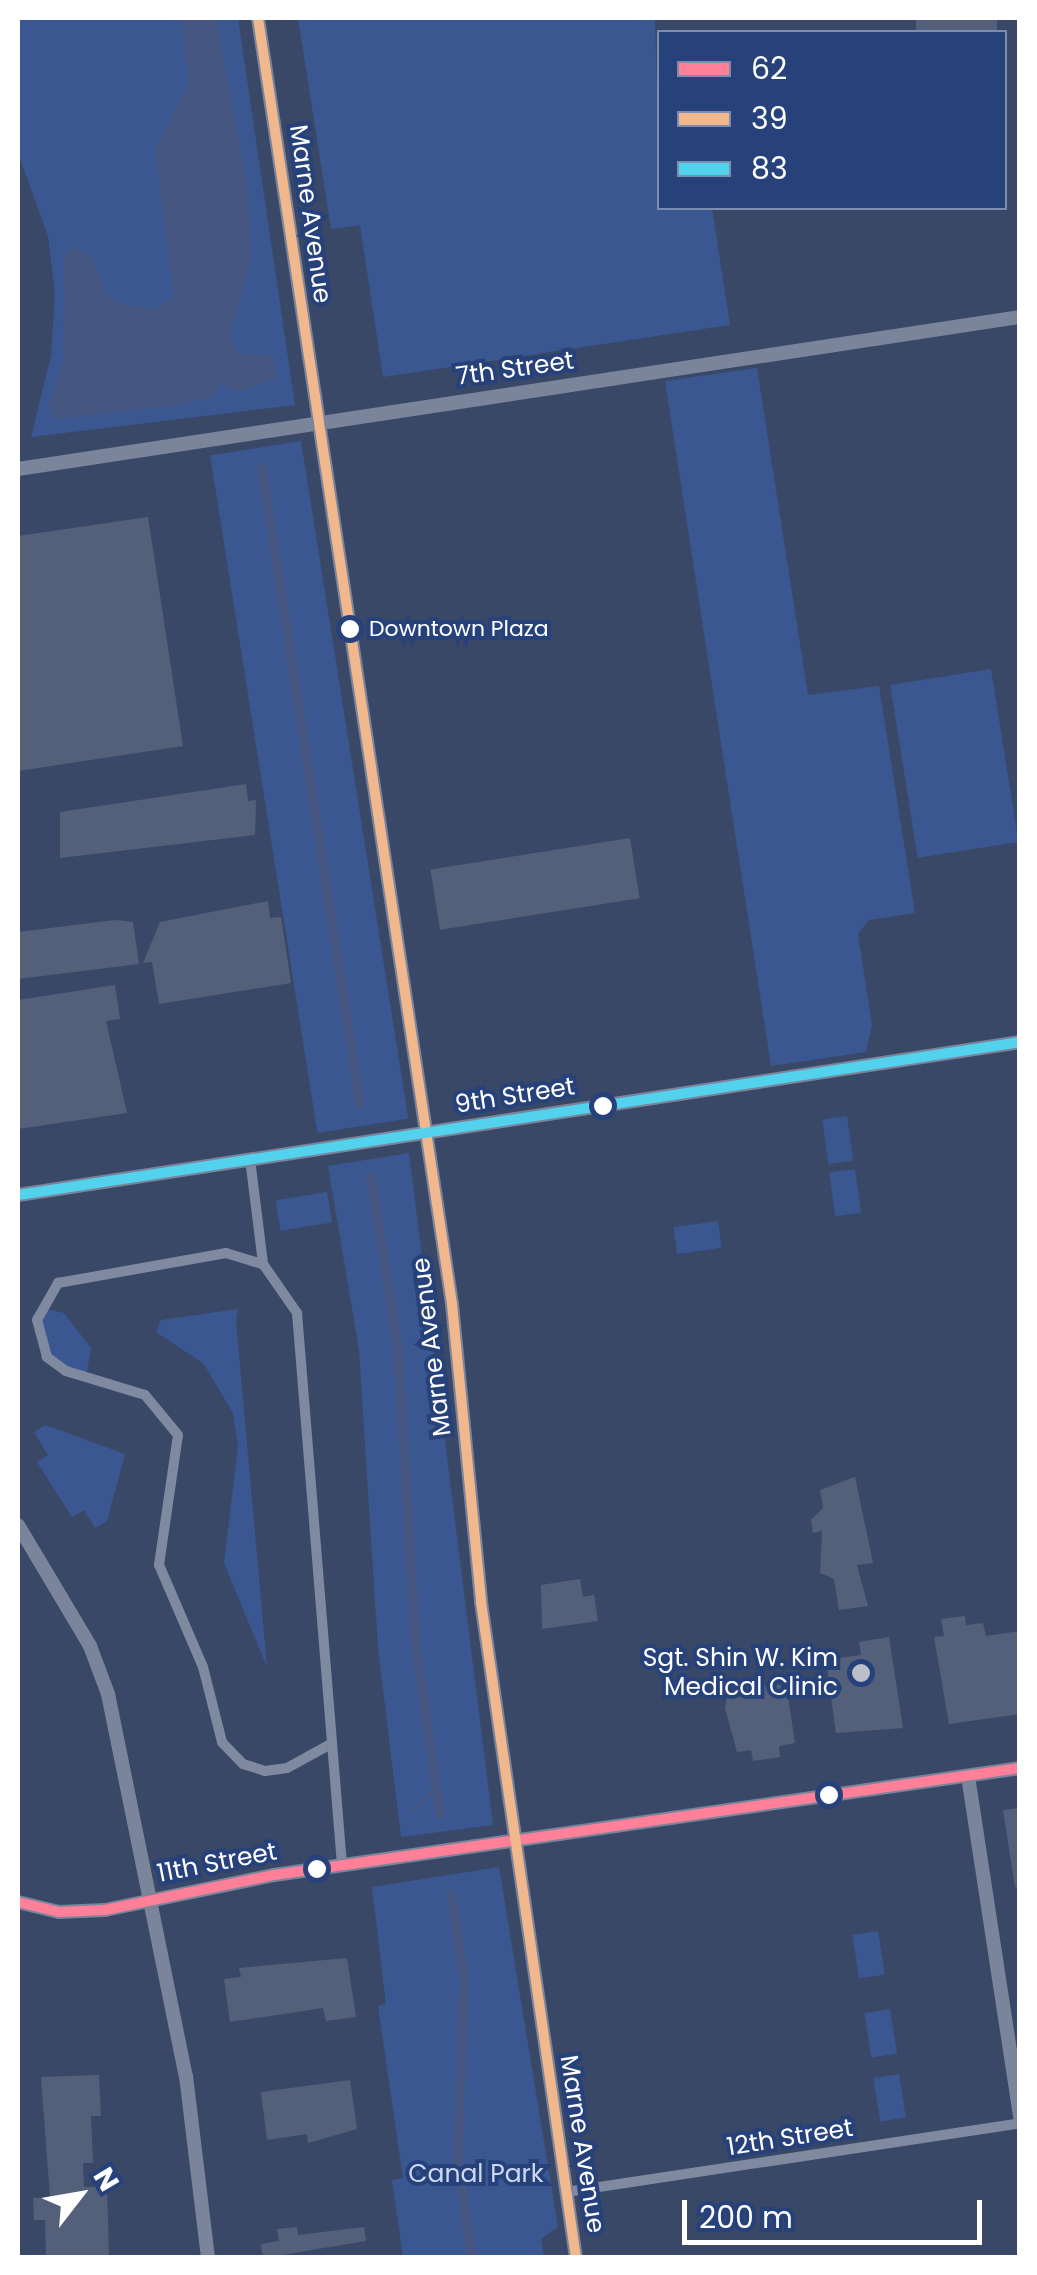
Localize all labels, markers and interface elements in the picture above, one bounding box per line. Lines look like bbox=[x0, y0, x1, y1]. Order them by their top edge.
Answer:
legend bbox=[657, 30, 1007, 210]
text: 62 bbox=[751, 47, 787, 90]
text: 39 bbox=[751, 97, 788, 140]
street label: Marne Avenue bbox=[283, 123, 337, 305]
text: 83 bbox=[751, 147, 788, 190]
street label: 7th Street bbox=[454, 346, 576, 392]
place label: Downtown Plaza bbox=[369, 616, 549, 642]
marker: Downtown Plaza bbox=[340, 619, 360, 639]
street label: 9th Street bbox=[453, 1072, 577, 1120]
unlabelled marker bbox=[593, 1096, 613, 1116]
street label: Marne Avenue bbox=[406, 1256, 458, 1438]
place label: Sgt. Shin W. Kim Medical Clinic bbox=[643, 1644, 838, 1703]
marker: Sgt. Shin W. Kim Medical Clinic bbox=[848, 1660, 874, 1686]
unlabelled marker bbox=[819, 1785, 839, 1805]
street label: 11th Street bbox=[155, 1837, 279, 1889]
unlabelled marker bbox=[307, 1859, 327, 1879]
street label: Marne Avenue bbox=[553, 2053, 611, 2235]
street label: 12th Street bbox=[725, 2113, 855, 2163]
north arrow bbox=[30, 2145, 130, 2245]
park label: Canal Park bbox=[408, 2159, 544, 2189]
text: N bbox=[84, 2160, 128, 2198]
scale bar bbox=[687, 2180, 987, 2242]
text: 200 m bbox=[699, 2196, 793, 2239]

